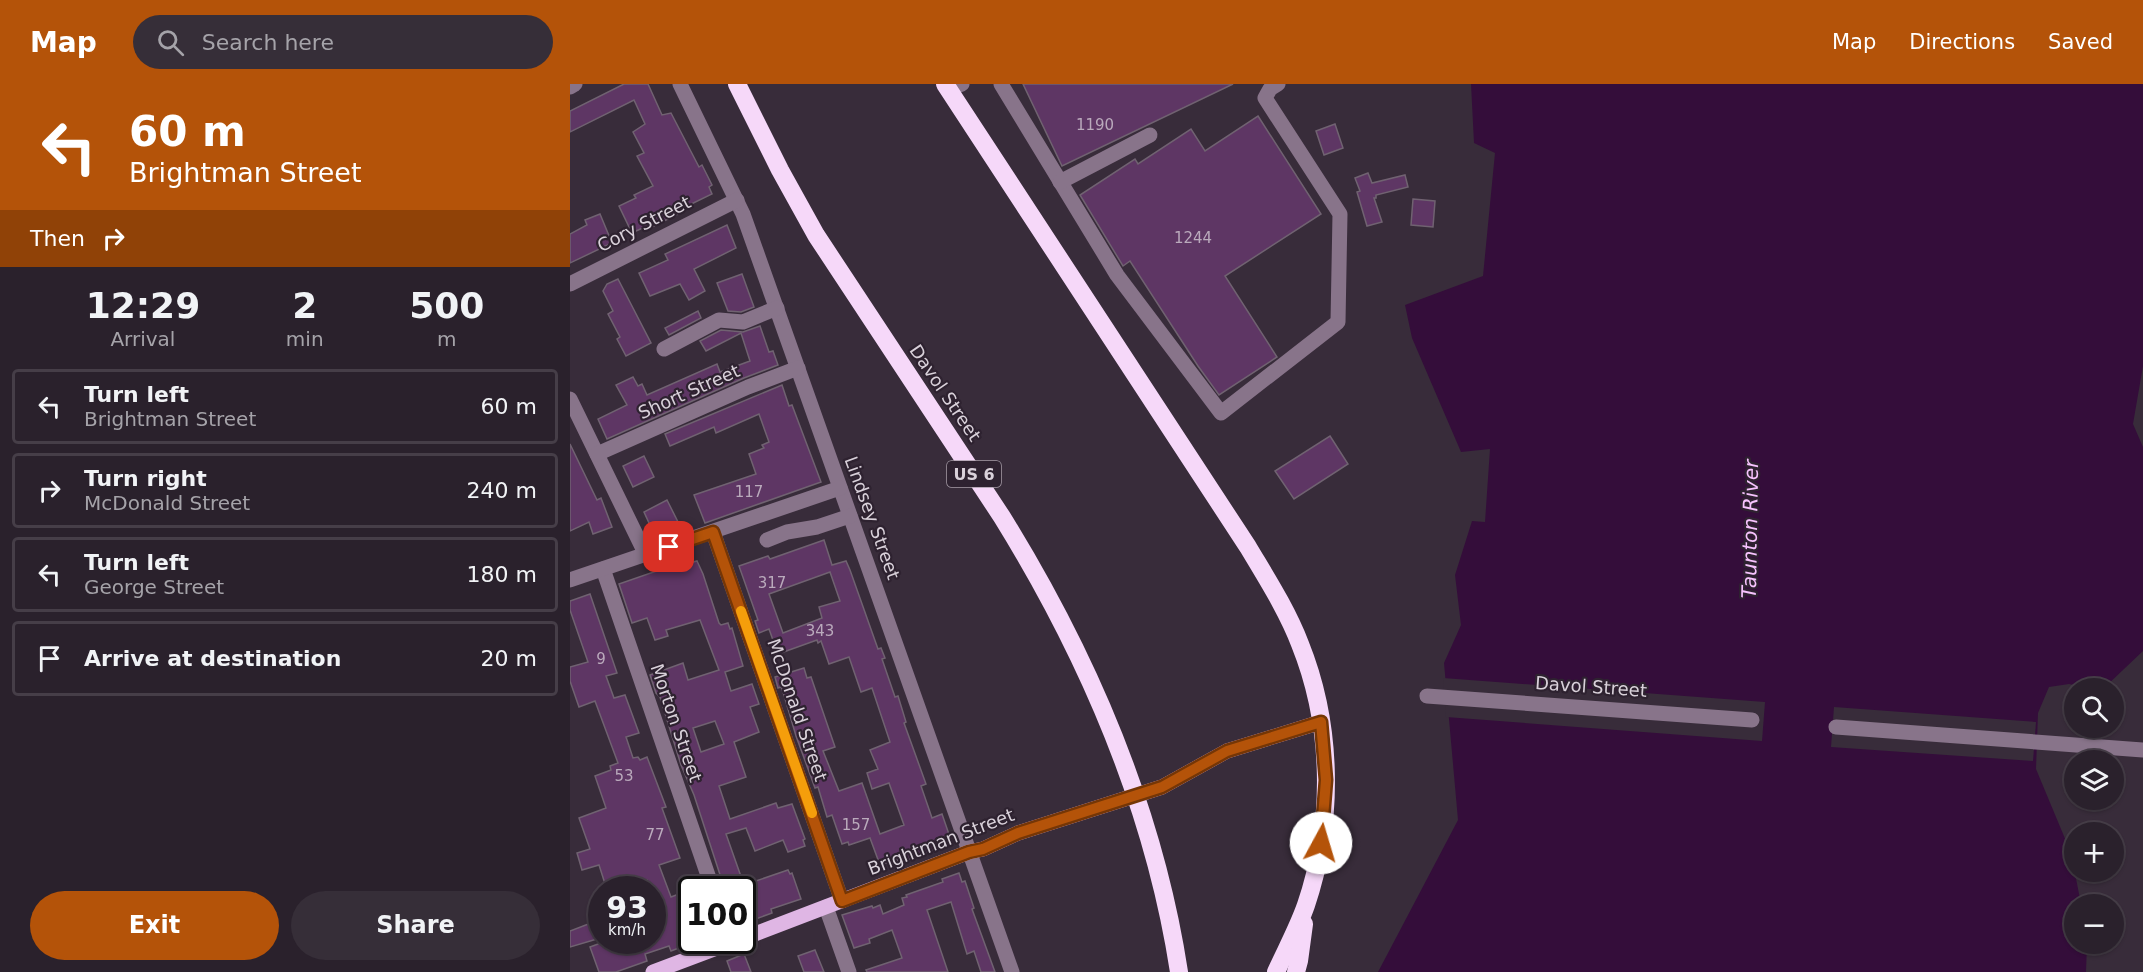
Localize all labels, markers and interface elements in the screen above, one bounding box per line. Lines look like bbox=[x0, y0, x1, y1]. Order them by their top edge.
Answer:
search box bbox=[133, 15, 553, 69]
text: Map bbox=[30, 26, 97, 59]
icon: search bbox=[154, 26, 187, 59]
text: Search here bbox=[202, 30, 334, 55]
text: Map bbox=[1832, 30, 1876, 54]
text: Directions bbox=[1909, 30, 2015, 54]
text: Saved bbox=[2048, 30, 2113, 54]
text: 60 m bbox=[129, 107, 246, 156]
icon: left bbox=[30, 108, 108, 186]
house number: 1190 bbox=[1076, 116, 1114, 134]
text: Brightman Street bbox=[129, 157, 362, 188]
street label: Cory Street bbox=[594, 191, 694, 256]
icon: right bbox=[97, 222, 130, 255]
text: Then bbox=[30, 226, 85, 251]
house number: 1244 bbox=[1174, 229, 1212, 247]
text: 12:29 bbox=[86, 285, 200, 326]
text: 2 bbox=[292, 285, 317, 326]
text: 500 bbox=[409, 285, 484, 326]
text: Arrival bbox=[110, 327, 175, 351]
text: min bbox=[286, 327, 324, 351]
text: m bbox=[437, 327, 457, 351]
street label: Davol Street bbox=[905, 340, 985, 445]
street label: Short Street bbox=[635, 360, 743, 423]
text: Turn left bbox=[84, 382, 189, 407]
icon: left bbox=[33, 390, 66, 423]
text: 60 m bbox=[481, 394, 537, 419]
text: Brightman Street bbox=[84, 407, 256, 431]
street label: Lindsey Street bbox=[840, 453, 904, 582]
water label: Taunton River bbox=[1737, 458, 1763, 599]
road number: US 6 bbox=[947, 461, 1001, 487]
text: Turn right bbox=[84, 466, 207, 491]
icon: right bbox=[33, 474, 66, 507]
text: 240 m bbox=[467, 478, 537, 503]
house number: 117 bbox=[735, 483, 763, 501]
text: McDonald Street bbox=[84, 491, 250, 515]
pin bbox=[643, 521, 694, 572]
icon: arrive bbox=[652, 530, 685, 563]
text: Turn left bbox=[84, 550, 189, 575]
icon: left bbox=[33, 558, 66, 591]
text: 180 m bbox=[467, 562, 537, 587]
house number: 317 bbox=[758, 574, 786, 592]
text: George Street bbox=[84, 575, 224, 599]
house number: 343 bbox=[806, 622, 834, 640]
street label: McDonald Street bbox=[763, 636, 832, 784]
icon: arrive bbox=[33, 642, 66, 675]
text: Arrive at destination bbox=[84, 646, 341, 671]
text: 20 m bbox=[481, 646, 537, 671]
house number: 9 bbox=[596, 650, 606, 668]
street label: Morton Street bbox=[646, 661, 707, 785]
street label: Davol Street bbox=[1534, 672, 1648, 701]
map controls bbox=[2064, 678, 2124, 954]
button: search bbox=[2064, 678, 2124, 738]
button: layers bbox=[2064, 750, 2124, 810]
house number: 53 bbox=[614, 767, 634, 785]
street label: Brightman Street bbox=[865, 804, 1017, 879]
position arrow bbox=[1289, 811, 1353, 875]
house number: 157 bbox=[842, 816, 870, 834]
button: + bbox=[2064, 822, 2124, 882]
house number: 77 bbox=[645, 826, 665, 844]
speed limit sign: 100 bbox=[678, 876, 756, 954]
text: 93 bbox=[606, 890, 648, 925]
button: Exit bbox=[30, 891, 279, 960]
button: Share bbox=[291, 891, 540, 960]
button: − bbox=[2064, 894, 2124, 954]
text: km/h bbox=[608, 921, 646, 939]

